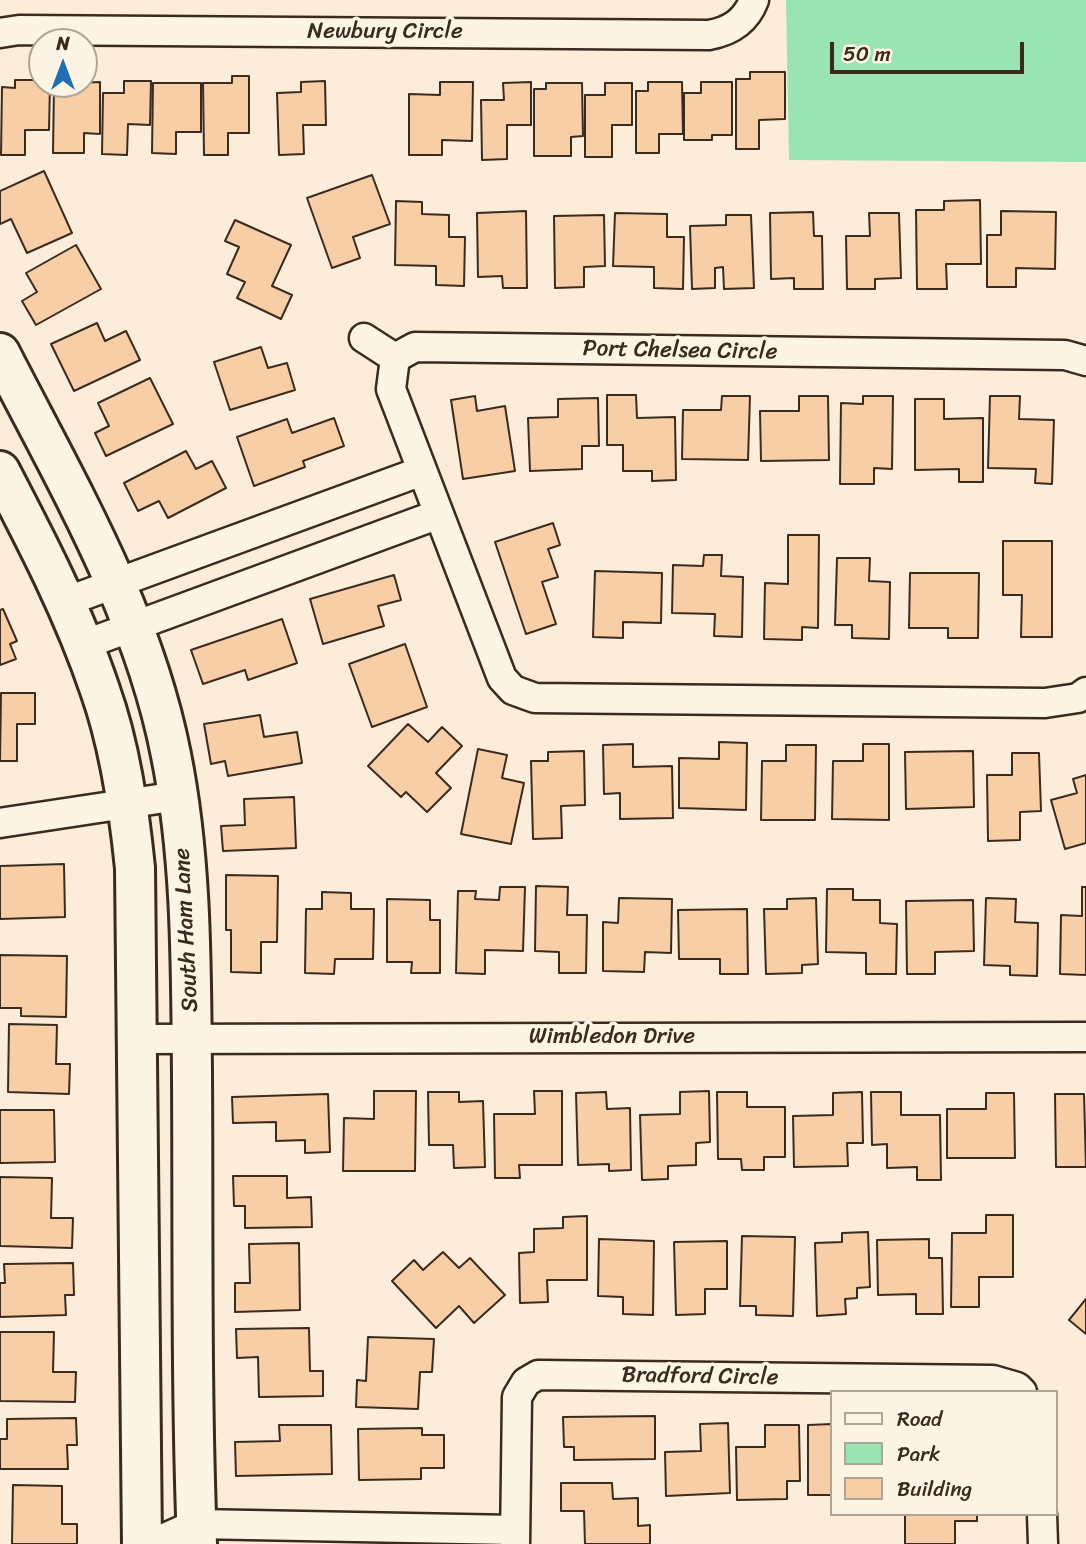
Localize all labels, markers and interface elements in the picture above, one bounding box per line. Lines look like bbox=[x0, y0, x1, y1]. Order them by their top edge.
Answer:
street label: Newbury Circle bbox=[307, 18, 463, 46]
text: N bbox=[56, 27, 70, 60]
north arrow bbox=[28, 28, 98, 98]
scale bar bbox=[834, 28, 1028, 72]
text: 50 m bbox=[843, 35, 891, 73]
street label: Port Chelsea Circle bbox=[582, 336, 778, 366]
street label: South Ham Lane bbox=[169, 847, 205, 1013]
street label: Wimbledon Drive bbox=[529, 1023, 695, 1051]
street label: Bradford Circle bbox=[621, 1362, 779, 1392]
legend bbox=[830, 1390, 1058, 1516]
text: Road bbox=[897, 1400, 942, 1438]
text: Park bbox=[897, 1435, 940, 1473]
text: Building bbox=[897, 1470, 972, 1508]

